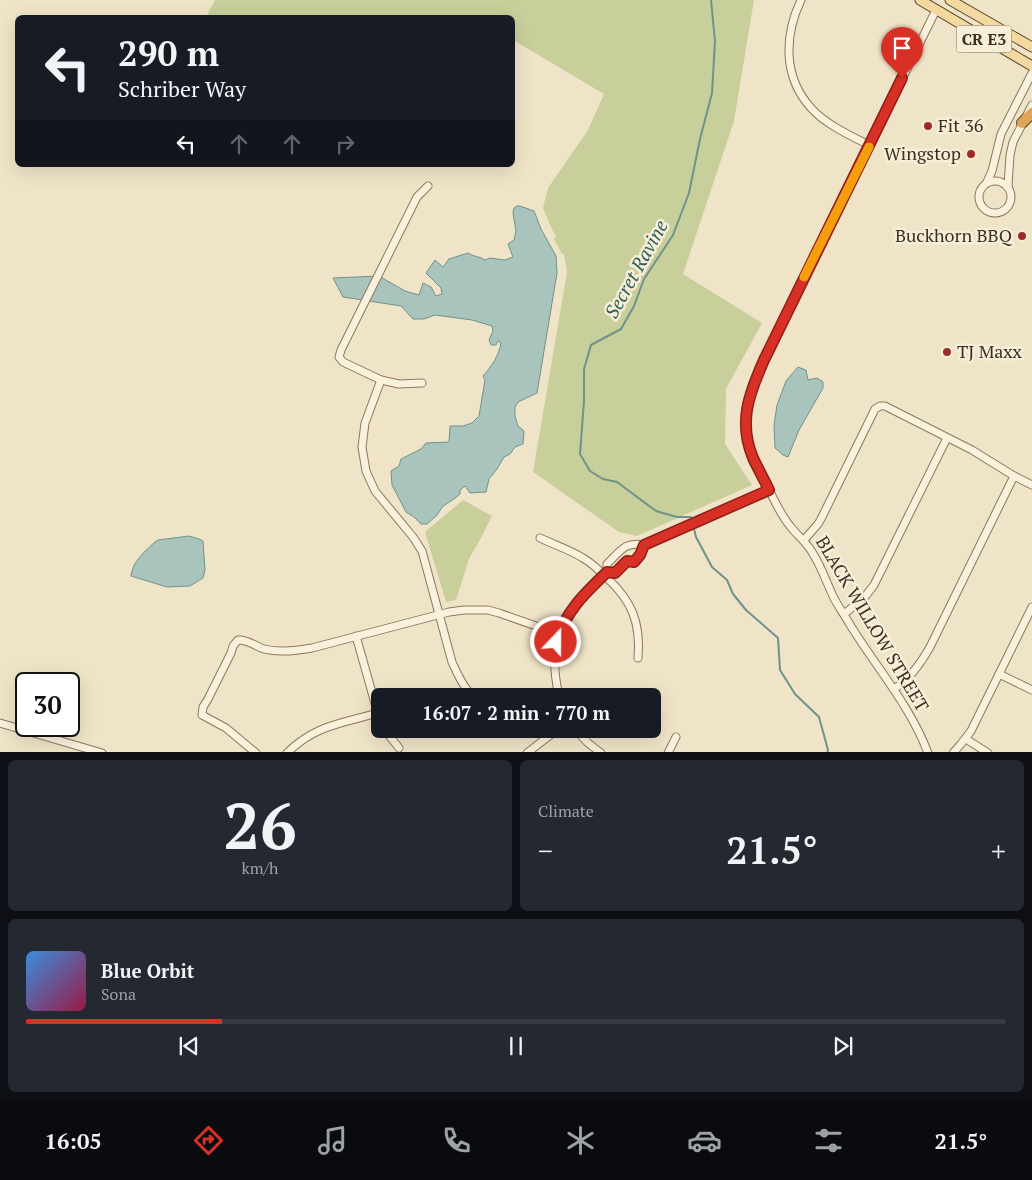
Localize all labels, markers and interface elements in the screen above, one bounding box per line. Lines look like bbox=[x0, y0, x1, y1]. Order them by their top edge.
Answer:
road number: CR E3 bbox=[956, 26, 1012, 52]
pin bbox=[881, 27, 923, 78]
text: 290 m bbox=[118, 30, 219, 76]
icon: arrive bbox=[888, 34, 916, 62]
icon: left bbox=[35, 35, 100, 100]
text: Schriber Way bbox=[118, 74, 246, 103]
place label: Fit 36 bbox=[938, 113, 984, 137]
marker: Fit 36 bbox=[922, 120, 934, 132]
icon: left bbox=[172, 130, 200, 158]
icon: ahead bbox=[225, 130, 253, 158]
icon: ahead bbox=[278, 130, 306, 158]
icon: right bbox=[331, 130, 359, 158]
place label: Wingstop bbox=[884, 141, 961, 165]
marker: Wingstop bbox=[965, 148, 977, 160]
water label: Secret Ravine bbox=[598, 215, 673, 322]
place label: Buckhorn BBQ bbox=[895, 223, 1013, 247]
marker: Buckhorn BBQ bbox=[1016, 230, 1028, 242]
place label: TJ Maxx bbox=[957, 339, 1023, 363]
marker: TJ Maxx bbox=[941, 346, 953, 358]
street label: BLACK WILLOW STREET bbox=[811, 531, 935, 716]
position arrow bbox=[529, 615, 581, 667]
speed limit sign: 30 bbox=[15, 672, 80, 737]
text: 16:07 · 2 min · 770 m bbox=[422, 700, 610, 725]
text: 26 bbox=[223, 781, 297, 868]
text: Climate bbox=[538, 800, 594, 822]
text: 21.5° bbox=[726, 825, 818, 875]
text: − bbox=[538, 832, 553, 869]
text: + bbox=[991, 832, 1006, 869]
text: km/h bbox=[242, 857, 278, 879]
text: Blue Orbit bbox=[101, 958, 194, 983]
text: Sona bbox=[101, 983, 136, 1005]
icon: previous bbox=[175, 1032, 203, 1060]
icon: pause bbox=[502, 1032, 530, 1060]
icon: next bbox=[829, 1032, 857, 1060]
icon: directions bbox=[191, 1123, 226, 1158]
icon: music bbox=[315, 1123, 350, 1158]
icon: phone bbox=[439, 1123, 474, 1158]
icon: climate bbox=[563, 1123, 598, 1158]
icon: car bbox=[687, 1123, 722, 1158]
icon: filters bbox=[811, 1123, 846, 1158]
text: 16:05 bbox=[44, 1126, 102, 1155]
text: 21.5° bbox=[935, 1126, 987, 1155]

